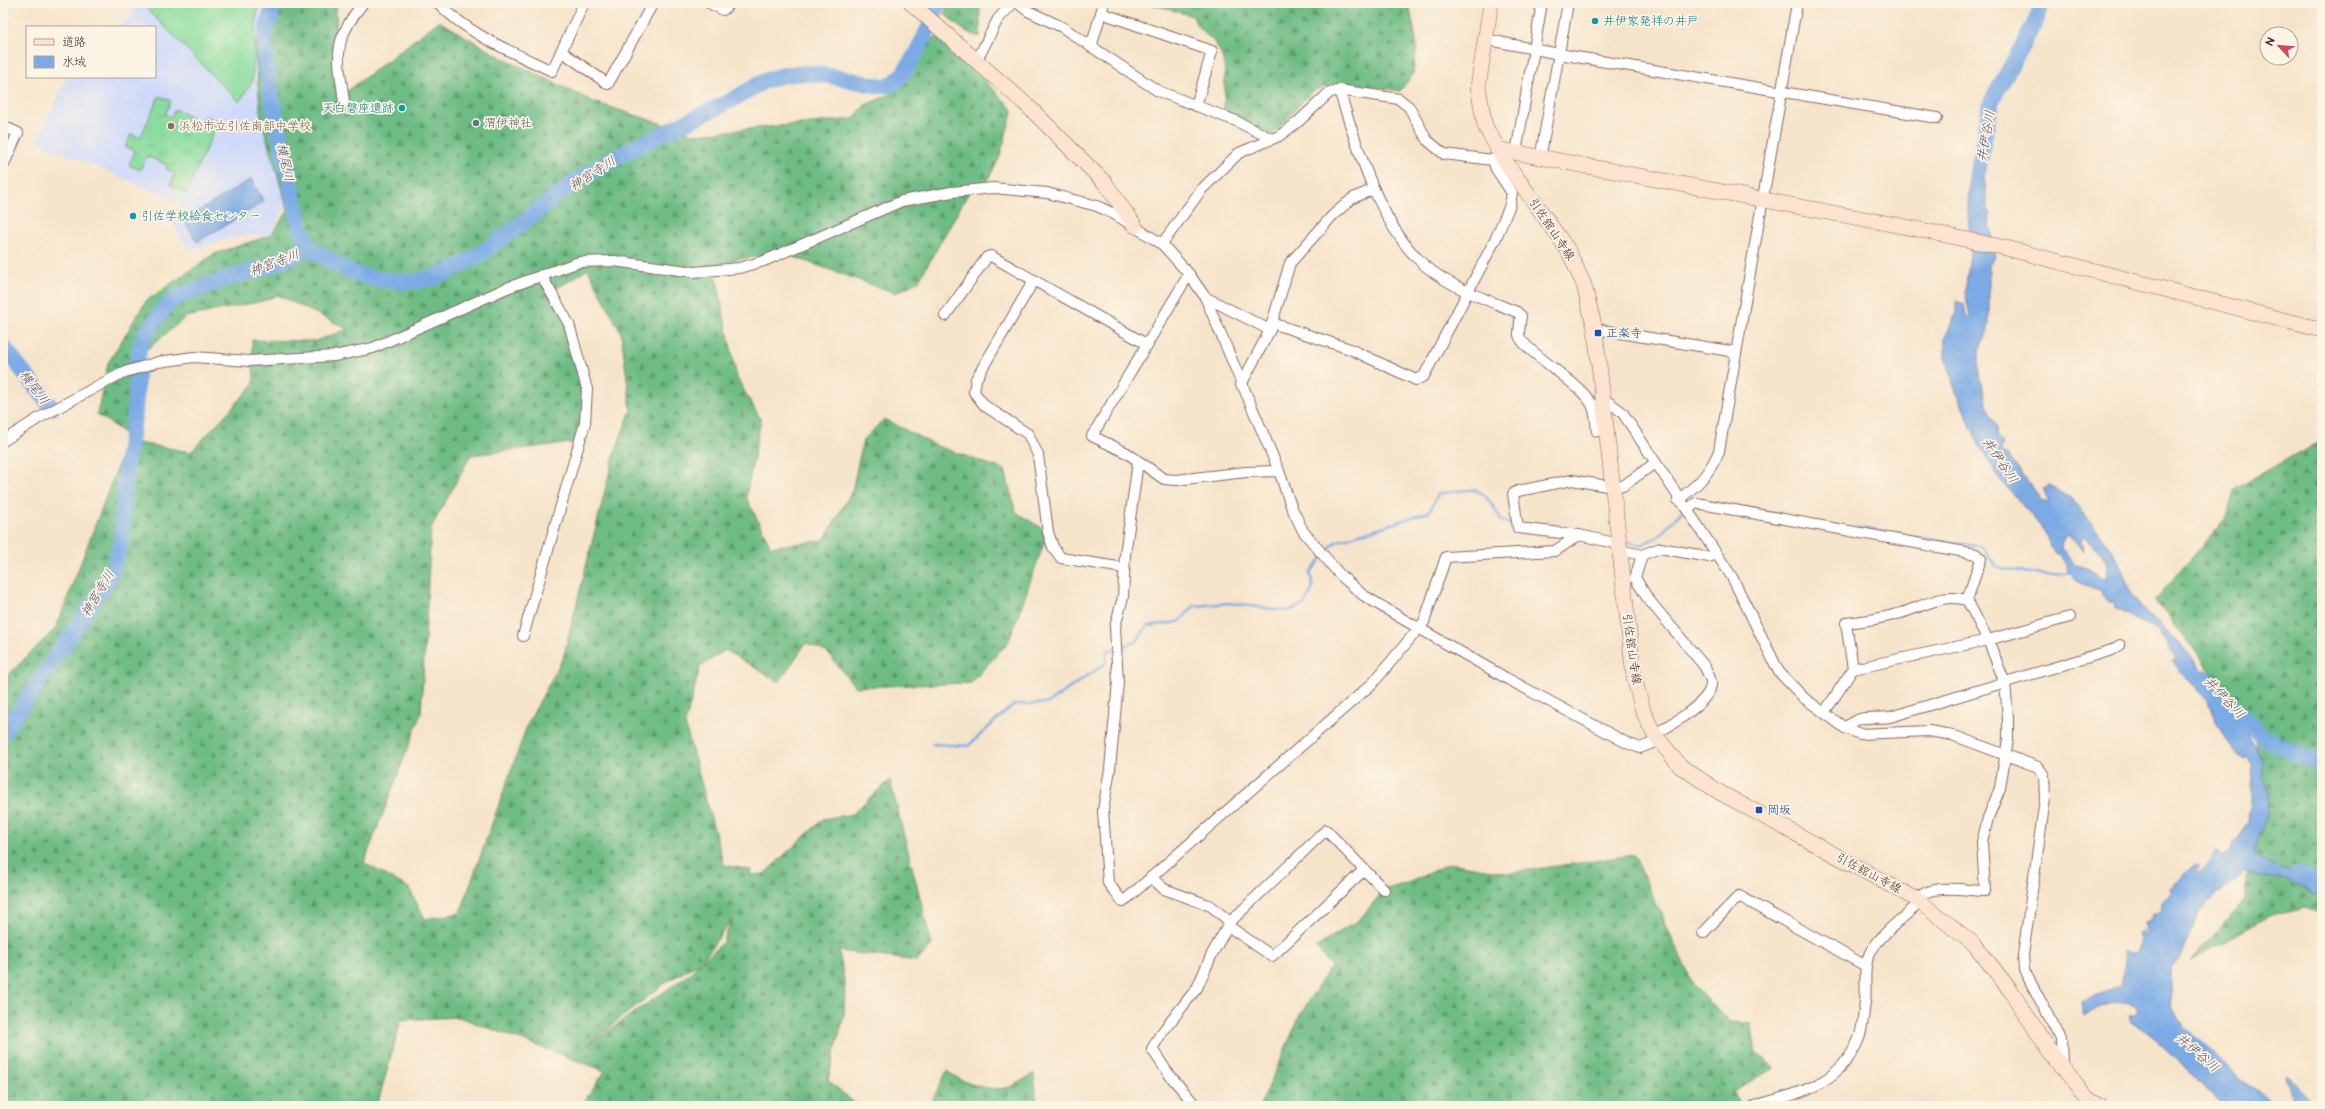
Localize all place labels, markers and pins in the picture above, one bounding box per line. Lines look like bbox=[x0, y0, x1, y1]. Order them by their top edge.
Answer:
place label: 井伊家発祥の井戸 bbox=[1603, 14, 1699, 29]
marker: 井伊家発祥の井戸 bbox=[1590, 16, 1600, 26]
place label: 天白磐座遺跡 bbox=[322, 101, 394, 116]
marker: 天白磐座遺跡 bbox=[397, 103, 407, 113]
place label: 渭伊神社 bbox=[484, 116, 532, 131]
marker: 渭伊神社 bbox=[471, 118, 481, 128]
place label: 浜松市立引佐南部中学校 bbox=[179, 119, 311, 134]
marker: 浜松市立引佐南部中学校 bbox=[166, 121, 176, 131]
place label: 引佐学校給食センター bbox=[141, 209, 261, 224]
marker: 引佐学校給食センター bbox=[128, 211, 138, 221]
place label: 正楽寺 bbox=[1606, 326, 1642, 341]
marker: 正楽寺 bbox=[1593, 328, 1603, 338]
place label: 岡坂 bbox=[1767, 803, 1791, 818]
marker: 岡坂 bbox=[1754, 805, 1764, 815]

